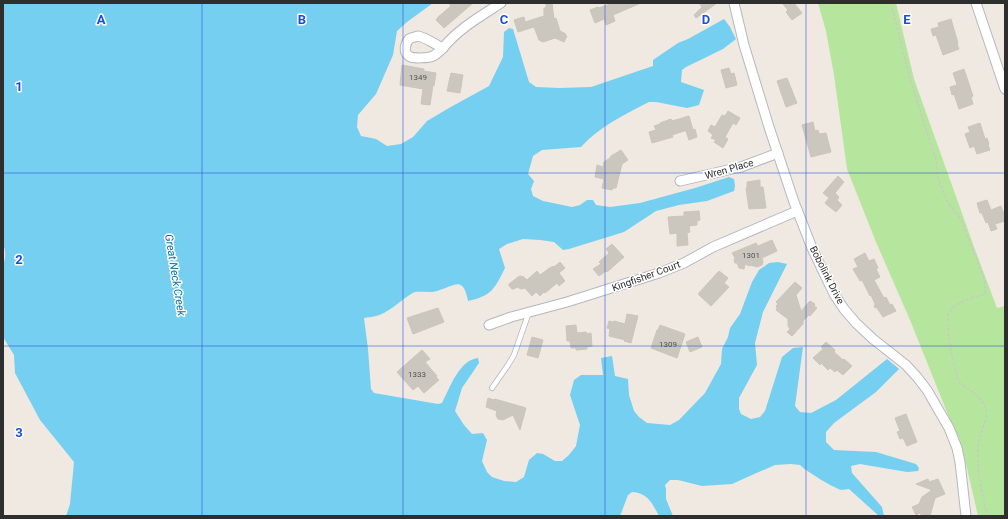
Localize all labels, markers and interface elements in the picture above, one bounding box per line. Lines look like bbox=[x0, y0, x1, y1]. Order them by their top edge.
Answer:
text: A bbox=[97, 12, 106, 27]
text: B bbox=[298, 12, 306, 27]
text: C bbox=[500, 12, 509, 27]
text: D bbox=[702, 12, 710, 27]
text: E bbox=[903, 12, 911, 27]
house number: 1349 bbox=[409, 73, 427, 82]
text: 1 bbox=[15, 79, 23, 94]
street label: Wren Place bbox=[703, 157, 755, 181]
water label: Great Neck Creek bbox=[162, 233, 188, 317]
street label: Bobolink Drive bbox=[808, 244, 846, 306]
house number: 1301 bbox=[742, 251, 760, 260]
text: 2 bbox=[15, 252, 23, 267]
street label: Kingfisher Court bbox=[610, 259, 682, 293]
house number: 1309 bbox=[659, 340, 677, 349]
house number: 1333 bbox=[408, 370, 426, 379]
text: 3 bbox=[15, 425, 23, 440]

